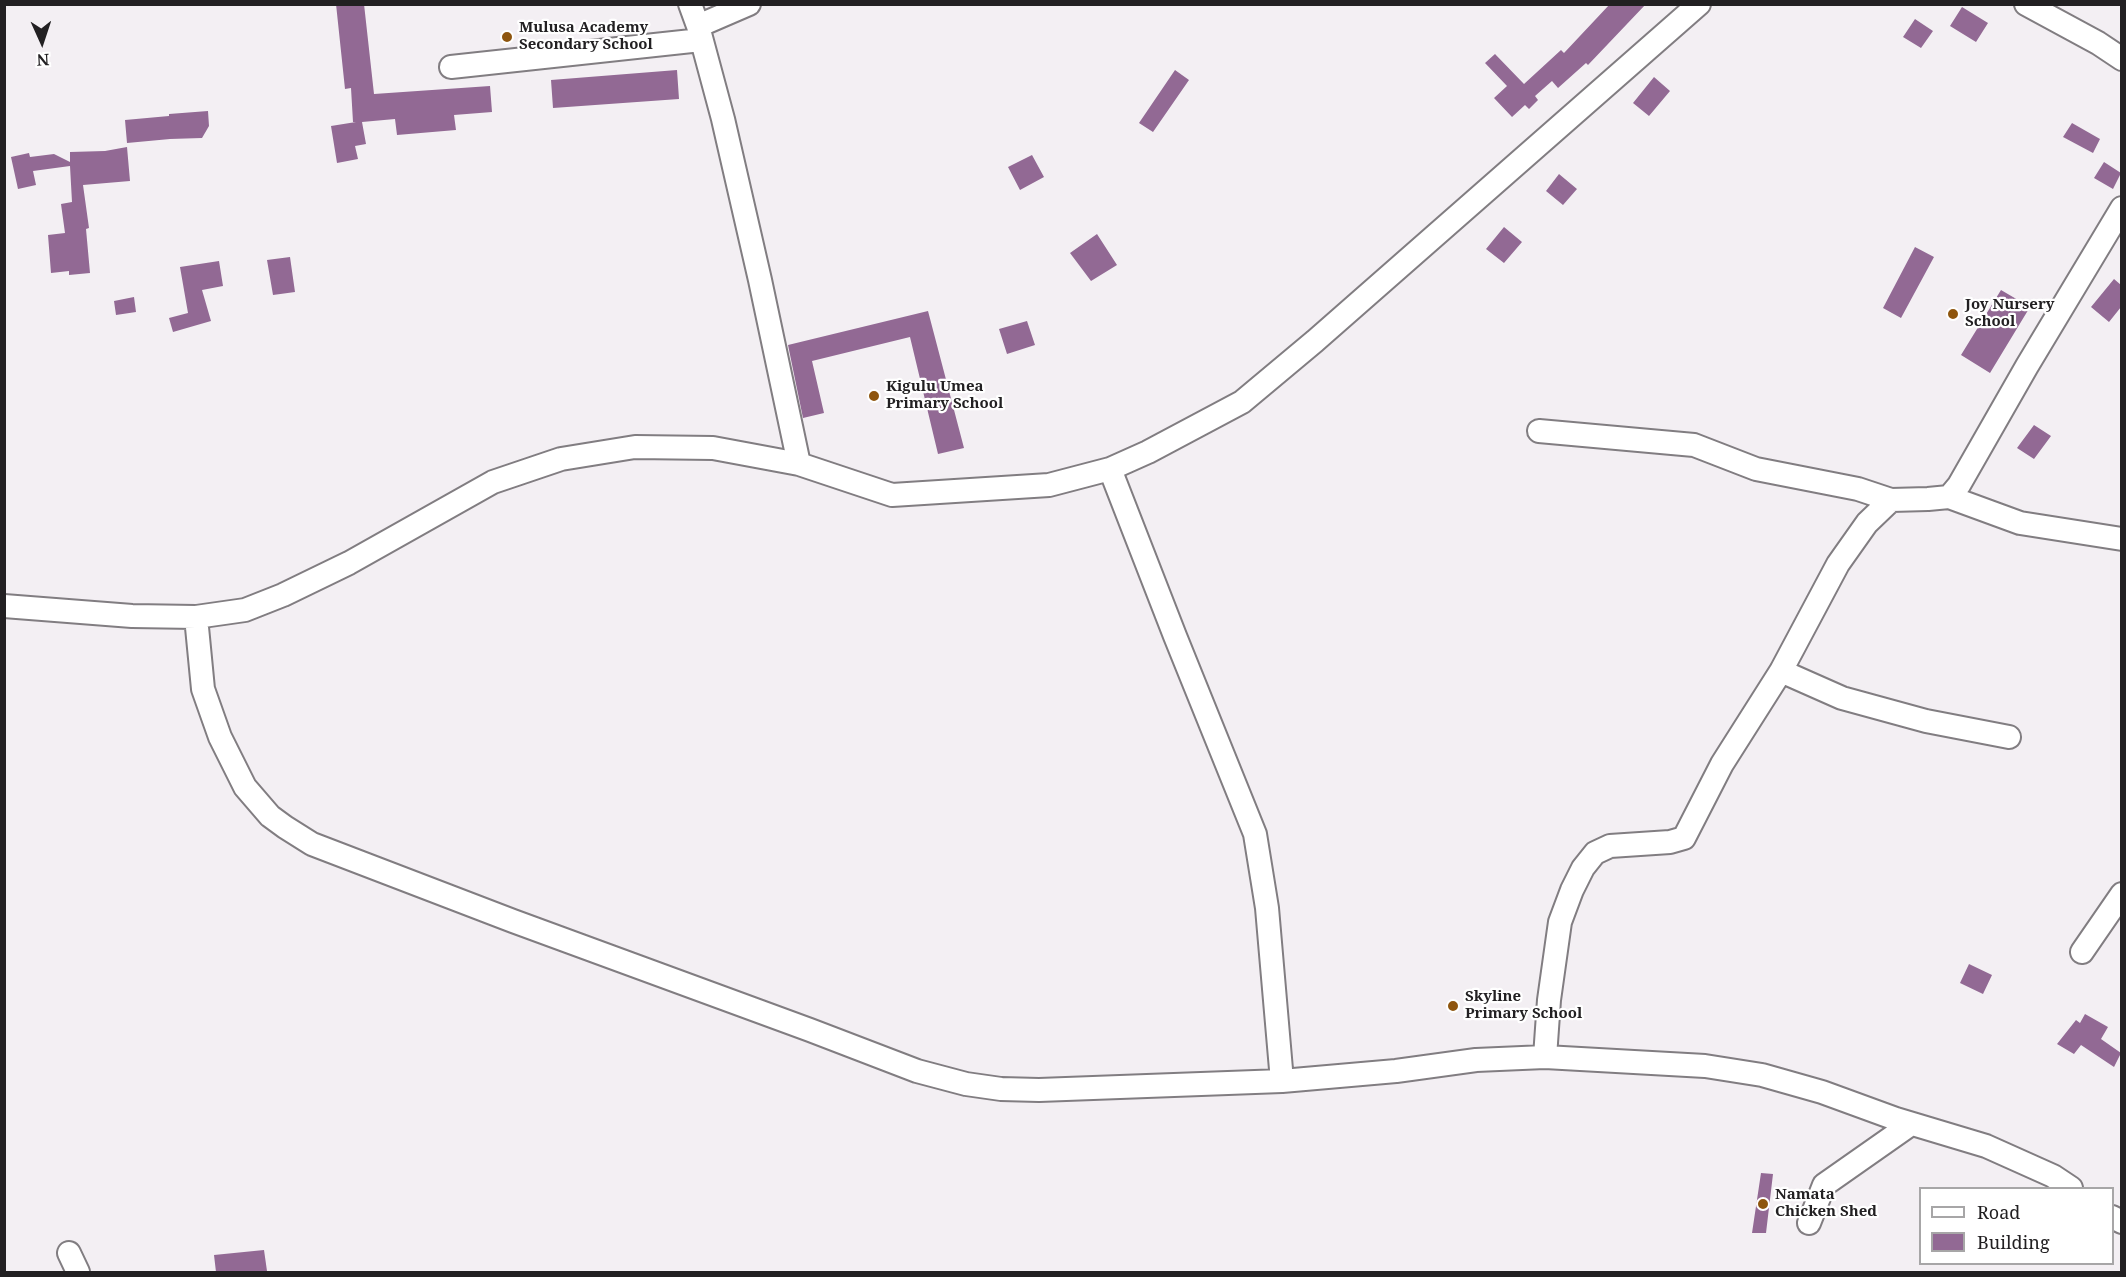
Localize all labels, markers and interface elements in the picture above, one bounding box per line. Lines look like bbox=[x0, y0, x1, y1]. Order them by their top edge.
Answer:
north arrow bbox=[12, 12, 72, 72]
place label: Mulusa Academy Secondary School bbox=[519, 19, 653, 54]
marker: Mulusa Academy Secondary School bbox=[500, 30, 514, 44]
text: N bbox=[36, 49, 50, 71]
place label: Joy Nursery School bbox=[1965, 296, 2054, 331]
marker: Joy Nursery School bbox=[1946, 307, 1960, 321]
place label: Kigulu Umea Primary School bbox=[886, 378, 1003, 413]
marker: Kigulu Umea Primary School bbox=[867, 389, 881, 403]
place label: Skyline Primary School bbox=[1465, 988, 1582, 1023]
marker: Skyline Primary School bbox=[1446, 999, 1460, 1013]
place label: Namata Chicken Shed bbox=[1775, 1186, 1877, 1221]
legend bbox=[1919, 1187, 2114, 1265]
marker: Namata Chicken Shed bbox=[1756, 1197, 1770, 1211]
text: Road bbox=[1977, 1200, 2020, 1224]
text: Building bbox=[1977, 1230, 2050, 1254]

